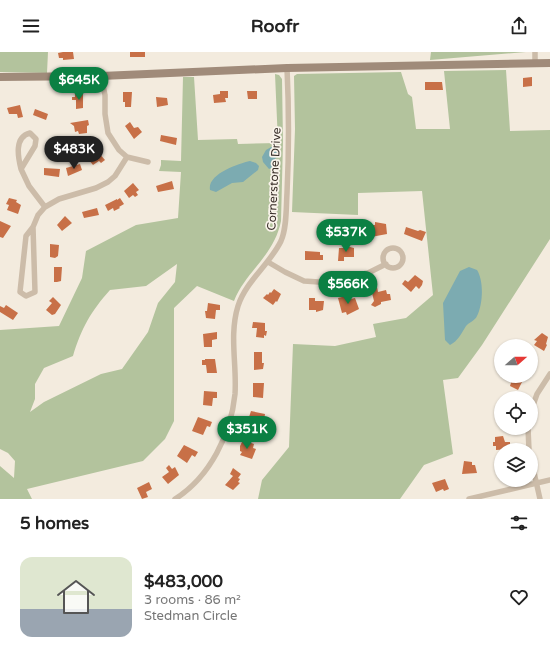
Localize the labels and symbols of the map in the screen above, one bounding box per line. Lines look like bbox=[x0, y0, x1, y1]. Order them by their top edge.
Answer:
pin: $645K bbox=[51, 67, 107, 101]
street label: Cornerstone Drive bbox=[264, 127, 284, 231]
pin: $483K bbox=[46, 136, 102, 170]
pin: $537K bbox=[318, 219, 374, 253]
pin: $566K bbox=[320, 271, 376, 305]
north arrow bbox=[494, 339, 538, 383]
pin: $351K bbox=[219, 416, 275, 450]

